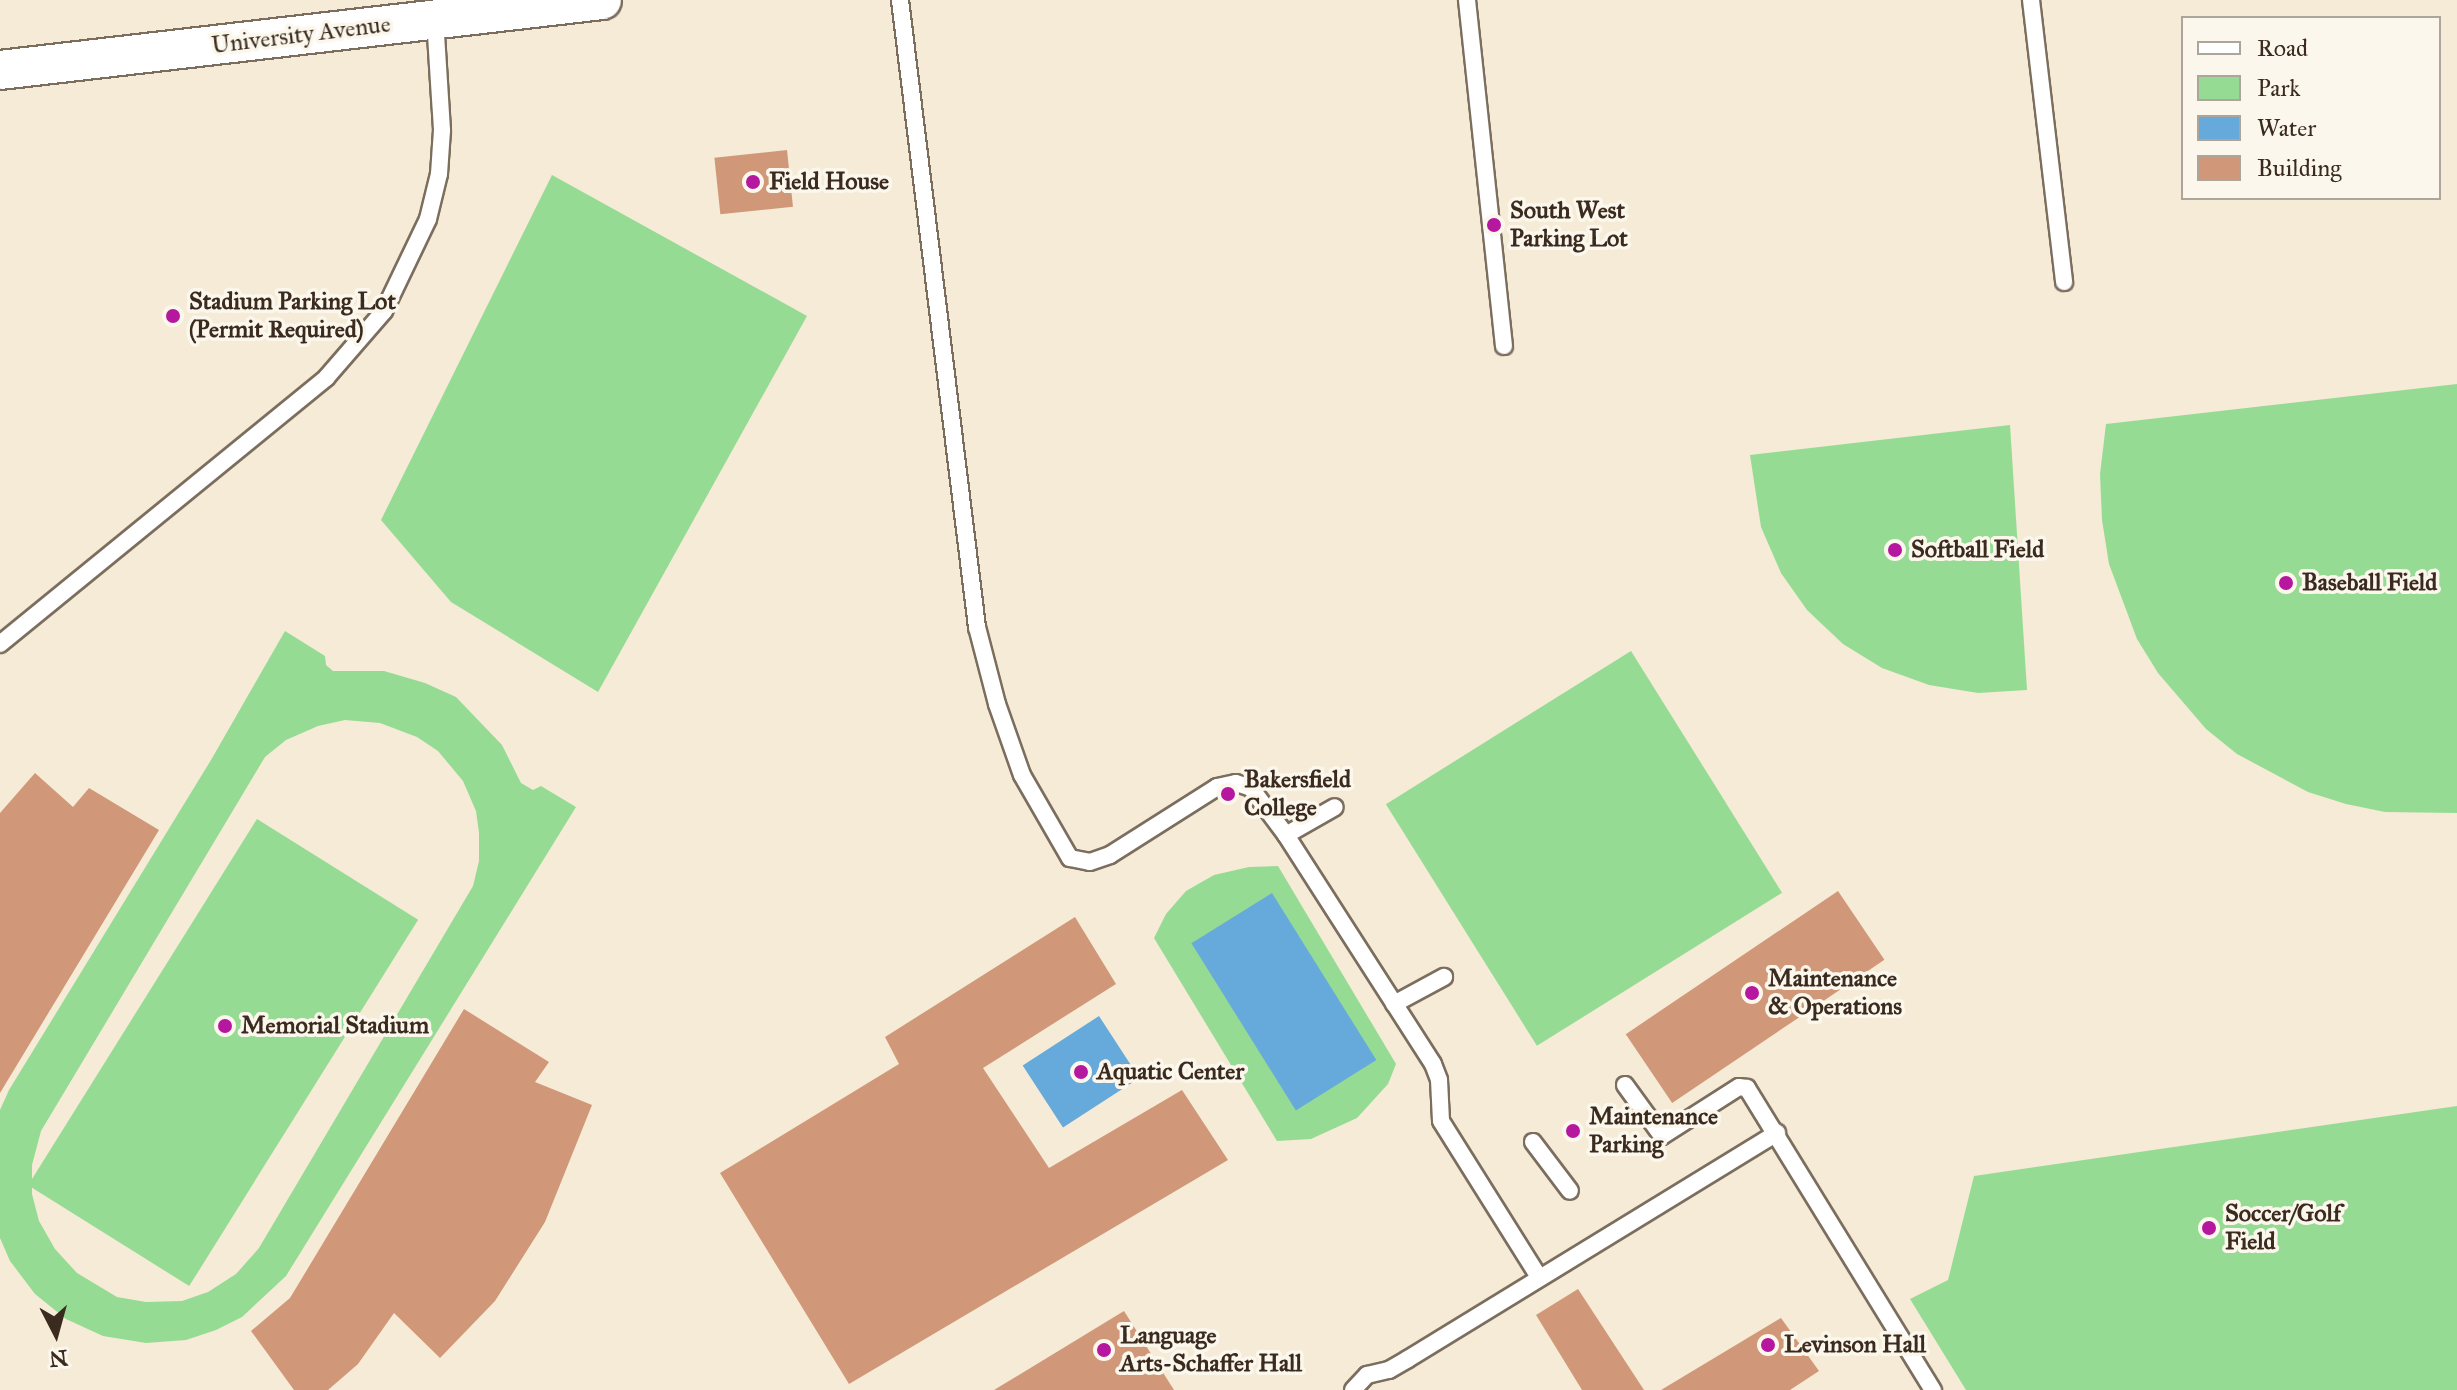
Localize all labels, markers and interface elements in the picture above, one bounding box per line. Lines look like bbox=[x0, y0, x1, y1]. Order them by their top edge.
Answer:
street label: University Avenue bbox=[210, 10, 392, 60]
legend bbox=[2181, 16, 2441, 200]
text: Road bbox=[2257, 33, 2308, 63]
text: Park bbox=[2257, 73, 2300, 103]
text: Water bbox=[2257, 113, 2316, 143]
text: Building bbox=[2257, 153, 2342, 183]
place label: Field House bbox=[769, 168, 889, 196]
marker: Field House bbox=[744, 173, 762, 191]
place label: South West Parking Lot bbox=[1510, 197, 1628, 253]
marker: South West Parking Lot bbox=[1485, 216, 1503, 234]
place label: Stadium Parking Lot (Permit Required) bbox=[189, 288, 396, 344]
marker: Stadium Parking Lot (Permit Required) bbox=[164, 307, 182, 325]
place label: Softball Field bbox=[1911, 536, 2044, 564]
marker: Softball Field bbox=[1886, 541, 1904, 559]
place label: Baseball Field bbox=[2302, 569, 2437, 597]
marker: Baseball Field bbox=[2277, 574, 2295, 592]
place label: Bakersfield College bbox=[1244, 766, 1351, 822]
marker: Bakersfield College bbox=[1219, 785, 1237, 803]
place label: Maintenance & Operations bbox=[1768, 965, 1902, 1021]
marker: Maintenance & Operations bbox=[1743, 984, 1761, 1002]
place label: Memorial Stadium bbox=[241, 1012, 429, 1040]
marker: Memorial Stadium bbox=[216, 1017, 234, 1035]
place label: Aquatic Center bbox=[1097, 1058, 1244, 1086]
marker: Aquatic Center bbox=[1072, 1063, 1090, 1081]
place label: Maintenance Parking bbox=[1589, 1103, 1718, 1159]
marker: Maintenance Parking bbox=[1564, 1122, 1582, 1140]
place label: Soccer/Golf Field bbox=[2225, 1200, 2341, 1256]
marker: Soccer/Golf Field bbox=[2200, 1219, 2218, 1237]
north arrow bbox=[16, 1294, 96, 1374]
place label: Language Arts-Schaffer Hall bbox=[1120, 1322, 1302, 1378]
place label: Levinson Hall bbox=[1784, 1331, 1926, 1359]
marker: Levinson Hall bbox=[1759, 1336, 1777, 1354]
marker: Language Arts-Schaffer Hall bbox=[1095, 1341, 1113, 1359]
text: N bbox=[48, 1344, 69, 1373]

